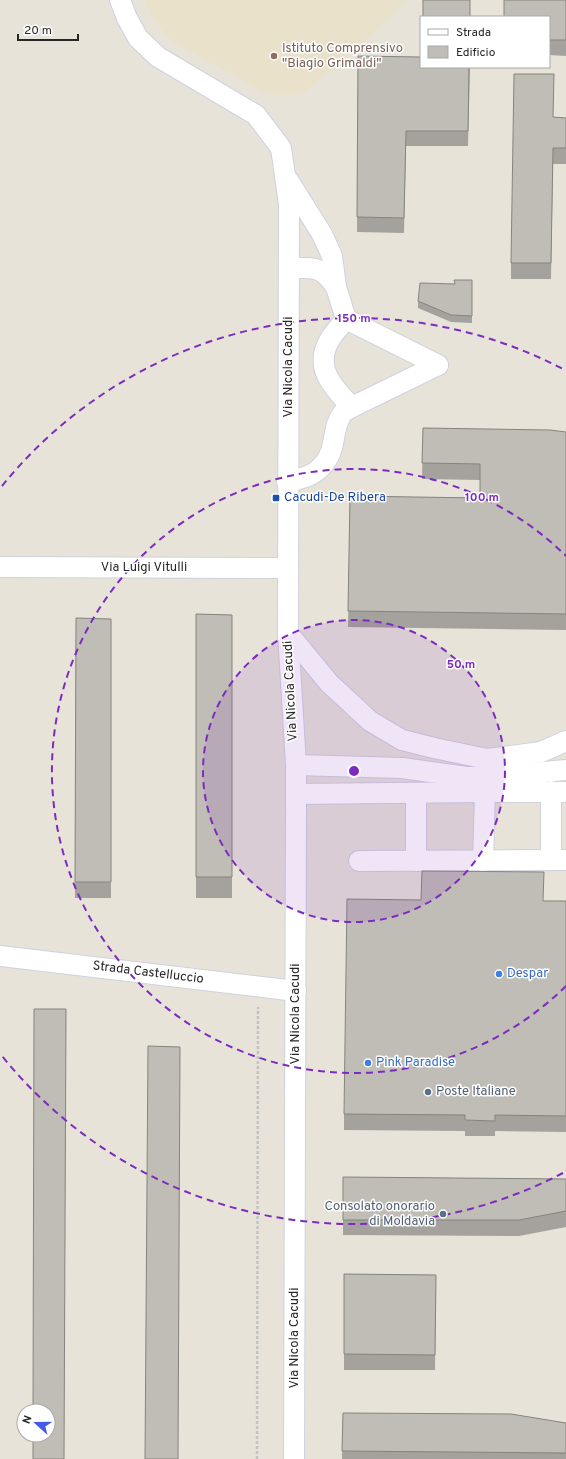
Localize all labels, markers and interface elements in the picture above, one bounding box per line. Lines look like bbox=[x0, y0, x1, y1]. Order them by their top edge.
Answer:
scale bar bbox=[18, 16, 78, 42]
legend bbox=[420, 16, 550, 68]
text: 20 m bbox=[24, 23, 52, 39]
text: Strada bbox=[456, 25, 491, 41]
place label: Istituto Comprensivo "Biagio Grimaldi" bbox=[282, 41, 403, 72]
text: Edificio bbox=[456, 45, 496, 61]
marker: Istituto Comprensivo "Biagio Grimaldi" bbox=[269, 51, 279, 61]
text: 150 m bbox=[337, 311, 371, 327]
street label: Via Nicola Cacudi bbox=[281, 316, 297, 418]
place label: Cacudi-De Ribera bbox=[284, 490, 386, 506]
text: 100 m bbox=[465, 490, 499, 506]
marker: Cacudi-De Ribera bbox=[271, 493, 281, 503]
street label: Via Luigi Vitulli bbox=[101, 560, 187, 576]
street label: Via Nicola Cacudi bbox=[280, 640, 302, 742]
text: 50 m bbox=[447, 657, 475, 673]
centre of rings bbox=[347, 764, 361, 778]
street label: Strada Castelluccio bbox=[92, 958, 204, 988]
street label: Via Nicola Cacudi bbox=[288, 963, 304, 1065]
place label: Despar bbox=[507, 966, 548, 982]
marker: Despar bbox=[494, 969, 504, 979]
place label: Pink Paradise bbox=[376, 1055, 455, 1071]
marker: Pink Paradise bbox=[363, 1058, 373, 1068]
place label: Poste Italiane bbox=[436, 1084, 516, 1100]
marker: Poste Italiane bbox=[423, 1087, 433, 1097]
place label: Consolato onorario di Moldavia bbox=[324, 1199, 435, 1230]
marker: Consolato onorario di Moldavia bbox=[438, 1209, 448, 1219]
street label: Via Nicola Cacudi bbox=[287, 1287, 303, 1389]
north arrow bbox=[16, 1403, 56, 1443]
text: N bbox=[20, 1414, 36, 1426]

